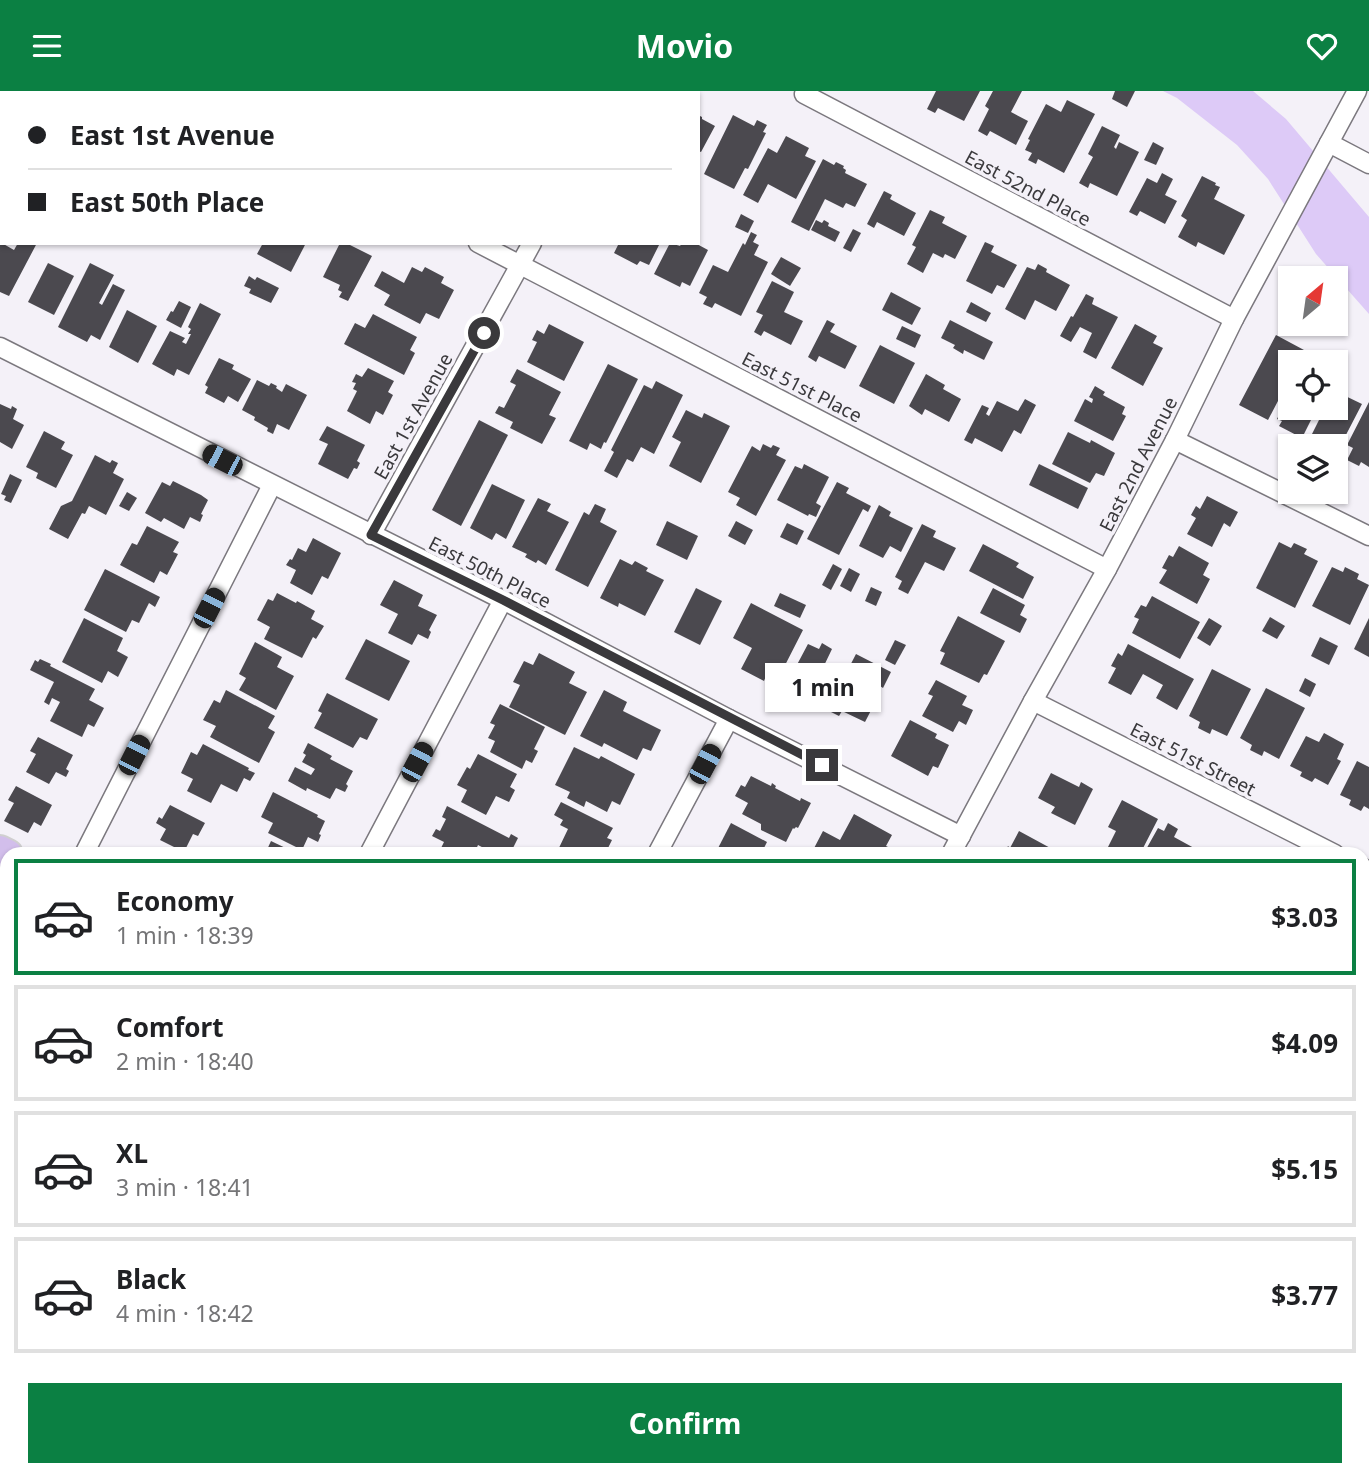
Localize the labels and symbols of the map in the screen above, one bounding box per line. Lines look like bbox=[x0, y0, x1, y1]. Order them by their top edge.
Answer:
street label: East 52nd Place bbox=[960, 144, 1096, 232]
north arrow bbox=[1278, 266, 1348, 336]
route start bbox=[468, 317, 500, 349]
street label: East 51st Place bbox=[737, 346, 867, 428]
street label: East 1st Avenue bbox=[368, 348, 458, 484]
street label: East 2nd Avenue bbox=[1093, 392, 1183, 536]
car bbox=[199, 441, 246, 479]
street label: East 50th Place bbox=[424, 530, 556, 614]
car bbox=[191, 585, 228, 631]
callout: 1 min bbox=[764, 663, 880, 713]
street label: East 51st Street bbox=[1126, 716, 1260, 802]
car bbox=[116, 732, 153, 778]
car bbox=[398, 739, 437, 785]
car bbox=[686, 741, 725, 787]
route end bbox=[806, 749, 838, 781]

